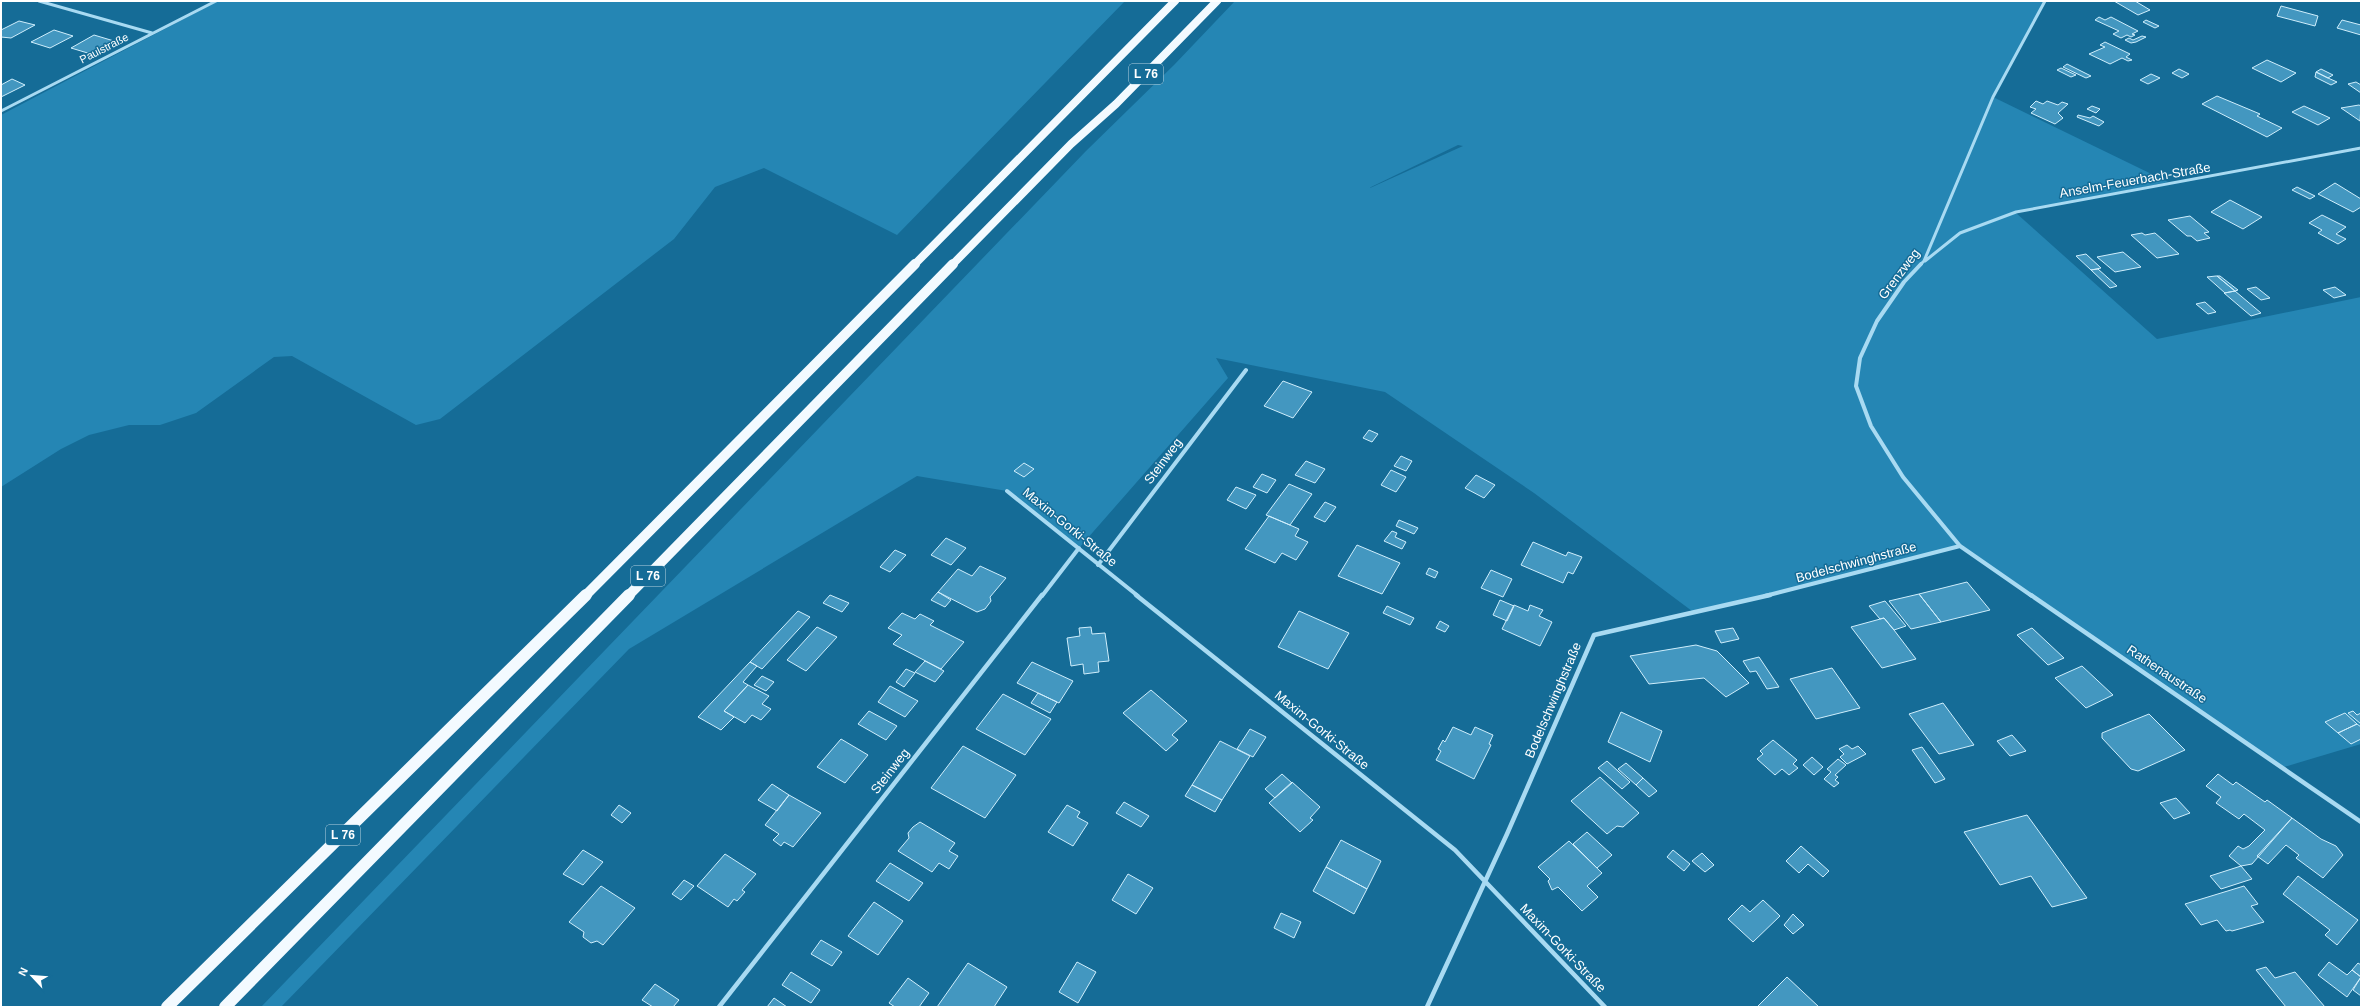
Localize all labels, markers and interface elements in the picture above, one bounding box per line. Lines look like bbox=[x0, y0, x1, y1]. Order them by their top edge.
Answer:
street label: Paulstraße bbox=[78, 31, 130, 65]
road number: L 76 bbox=[1129, 64, 1163, 84]
street label: Anselm-Feuerbach-Straße bbox=[2058, 159, 2212, 201]
street label: Grenzweg bbox=[1875, 246, 1923, 302]
street label: Steinweg bbox=[1141, 435, 1185, 487]
street label: Maxim-Gorki-Straße bbox=[1020, 484, 1120, 570]
street label: Bodelschwinghstraße bbox=[1794, 539, 1918, 585]
road number: L 76 bbox=[631, 566, 665, 586]
street label: Bodelschwinghstraße bbox=[1522, 640, 1584, 760]
street label: Rathenaustraße bbox=[2124, 642, 2210, 706]
street label: Maxim-Gorki-Straße bbox=[1272, 687, 1372, 773]
street label: Steinweg bbox=[868, 745, 912, 797]
road number: L 76 bbox=[326, 825, 360, 845]
street label: Maxim-Gorki-Straße bbox=[1517, 901, 1609, 995]
north arrow bbox=[12, 956, 52, 996]
text: N bbox=[16, 965, 30, 978]

